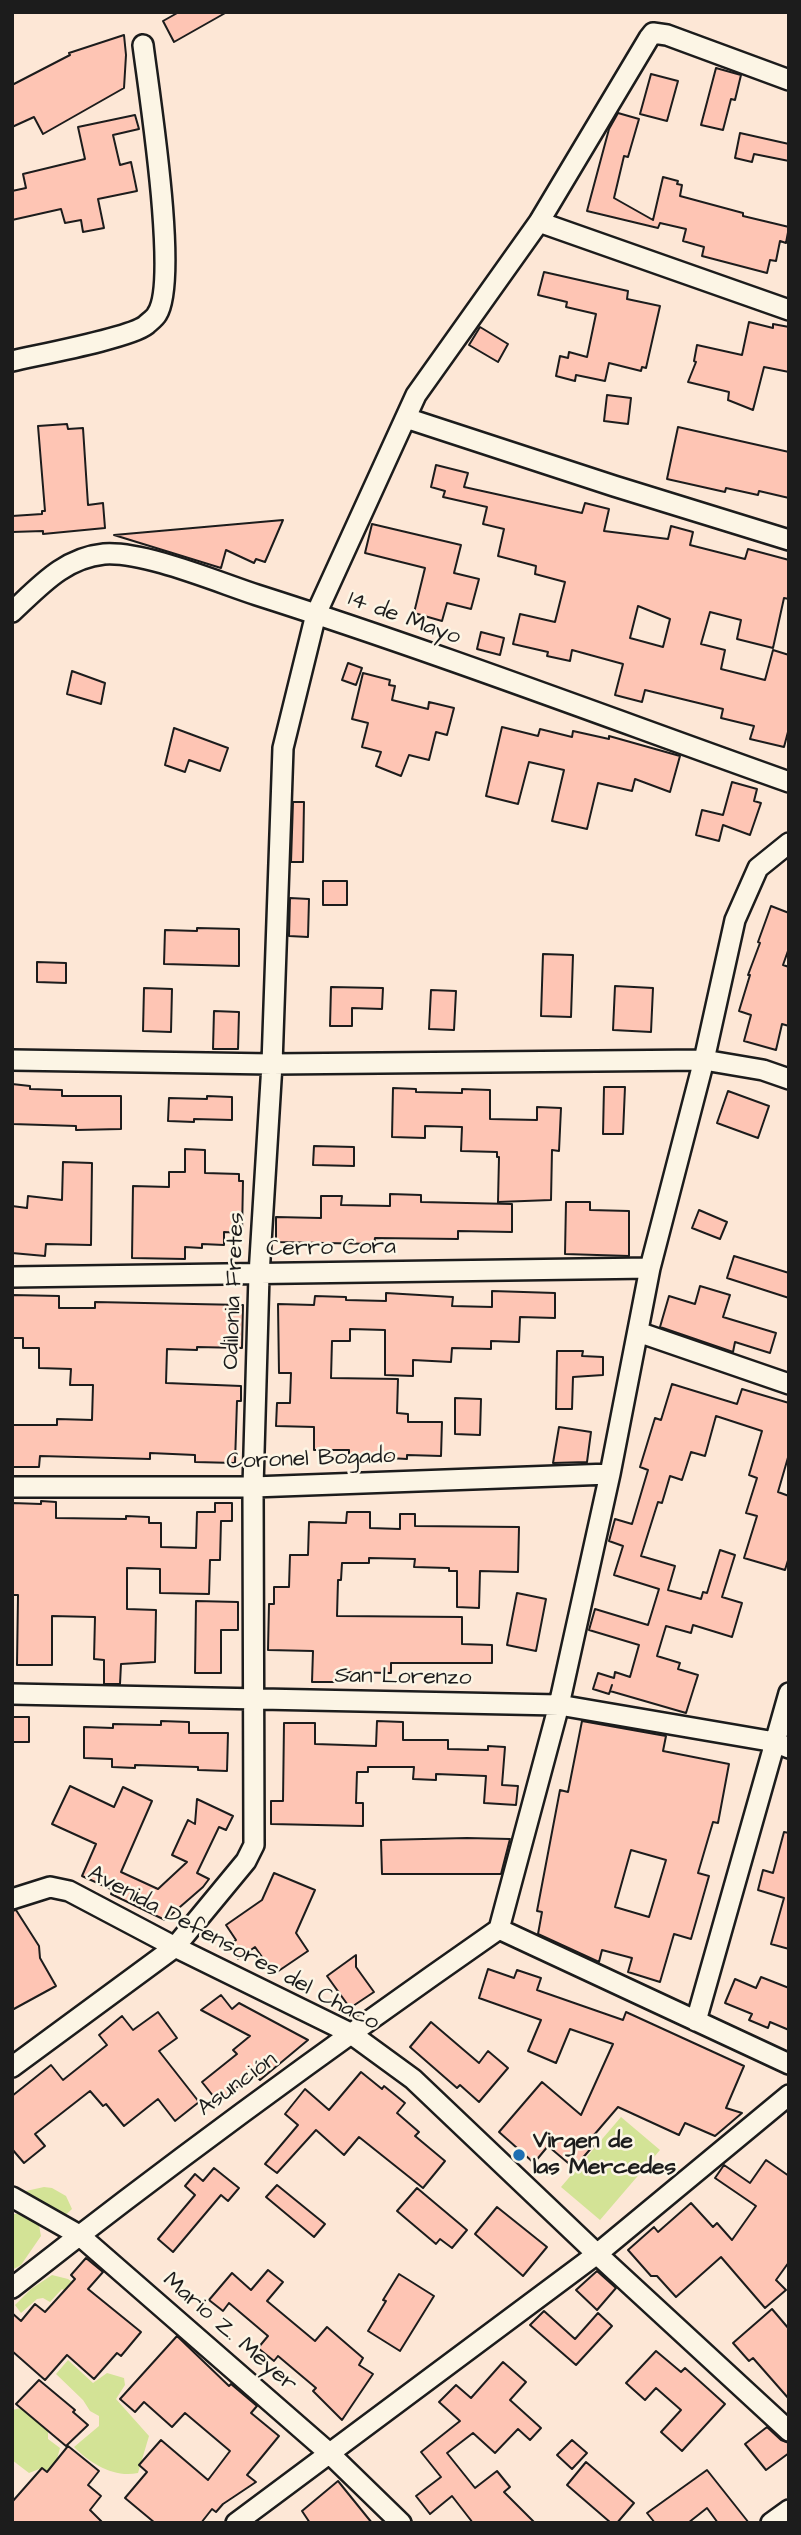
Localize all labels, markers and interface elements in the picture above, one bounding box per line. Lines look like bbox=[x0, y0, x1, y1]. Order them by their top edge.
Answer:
street label: 14 de Mayo bbox=[344, 586, 464, 652]
street label: Odilonia Fretes bbox=[218, 1212, 252, 1370]
street label: Cerro Cora bbox=[266, 1234, 396, 1264]
street label: Coronel Bogado bbox=[226, 1443, 396, 1477]
street label: San Lorenzo bbox=[334, 1663, 472, 1693]
street label: Avenida Defensores del Chaco bbox=[83, 1860, 383, 2038]
street label: Asunción bbox=[193, 2047, 283, 2123]
place label: Virgen de las Mercedes bbox=[533, 2128, 676, 2182]
marker: Virgen de las Mercedes bbox=[511, 2147, 527, 2163]
street label: Mario Z. Meyer bbox=[156, 2267, 302, 2399]

